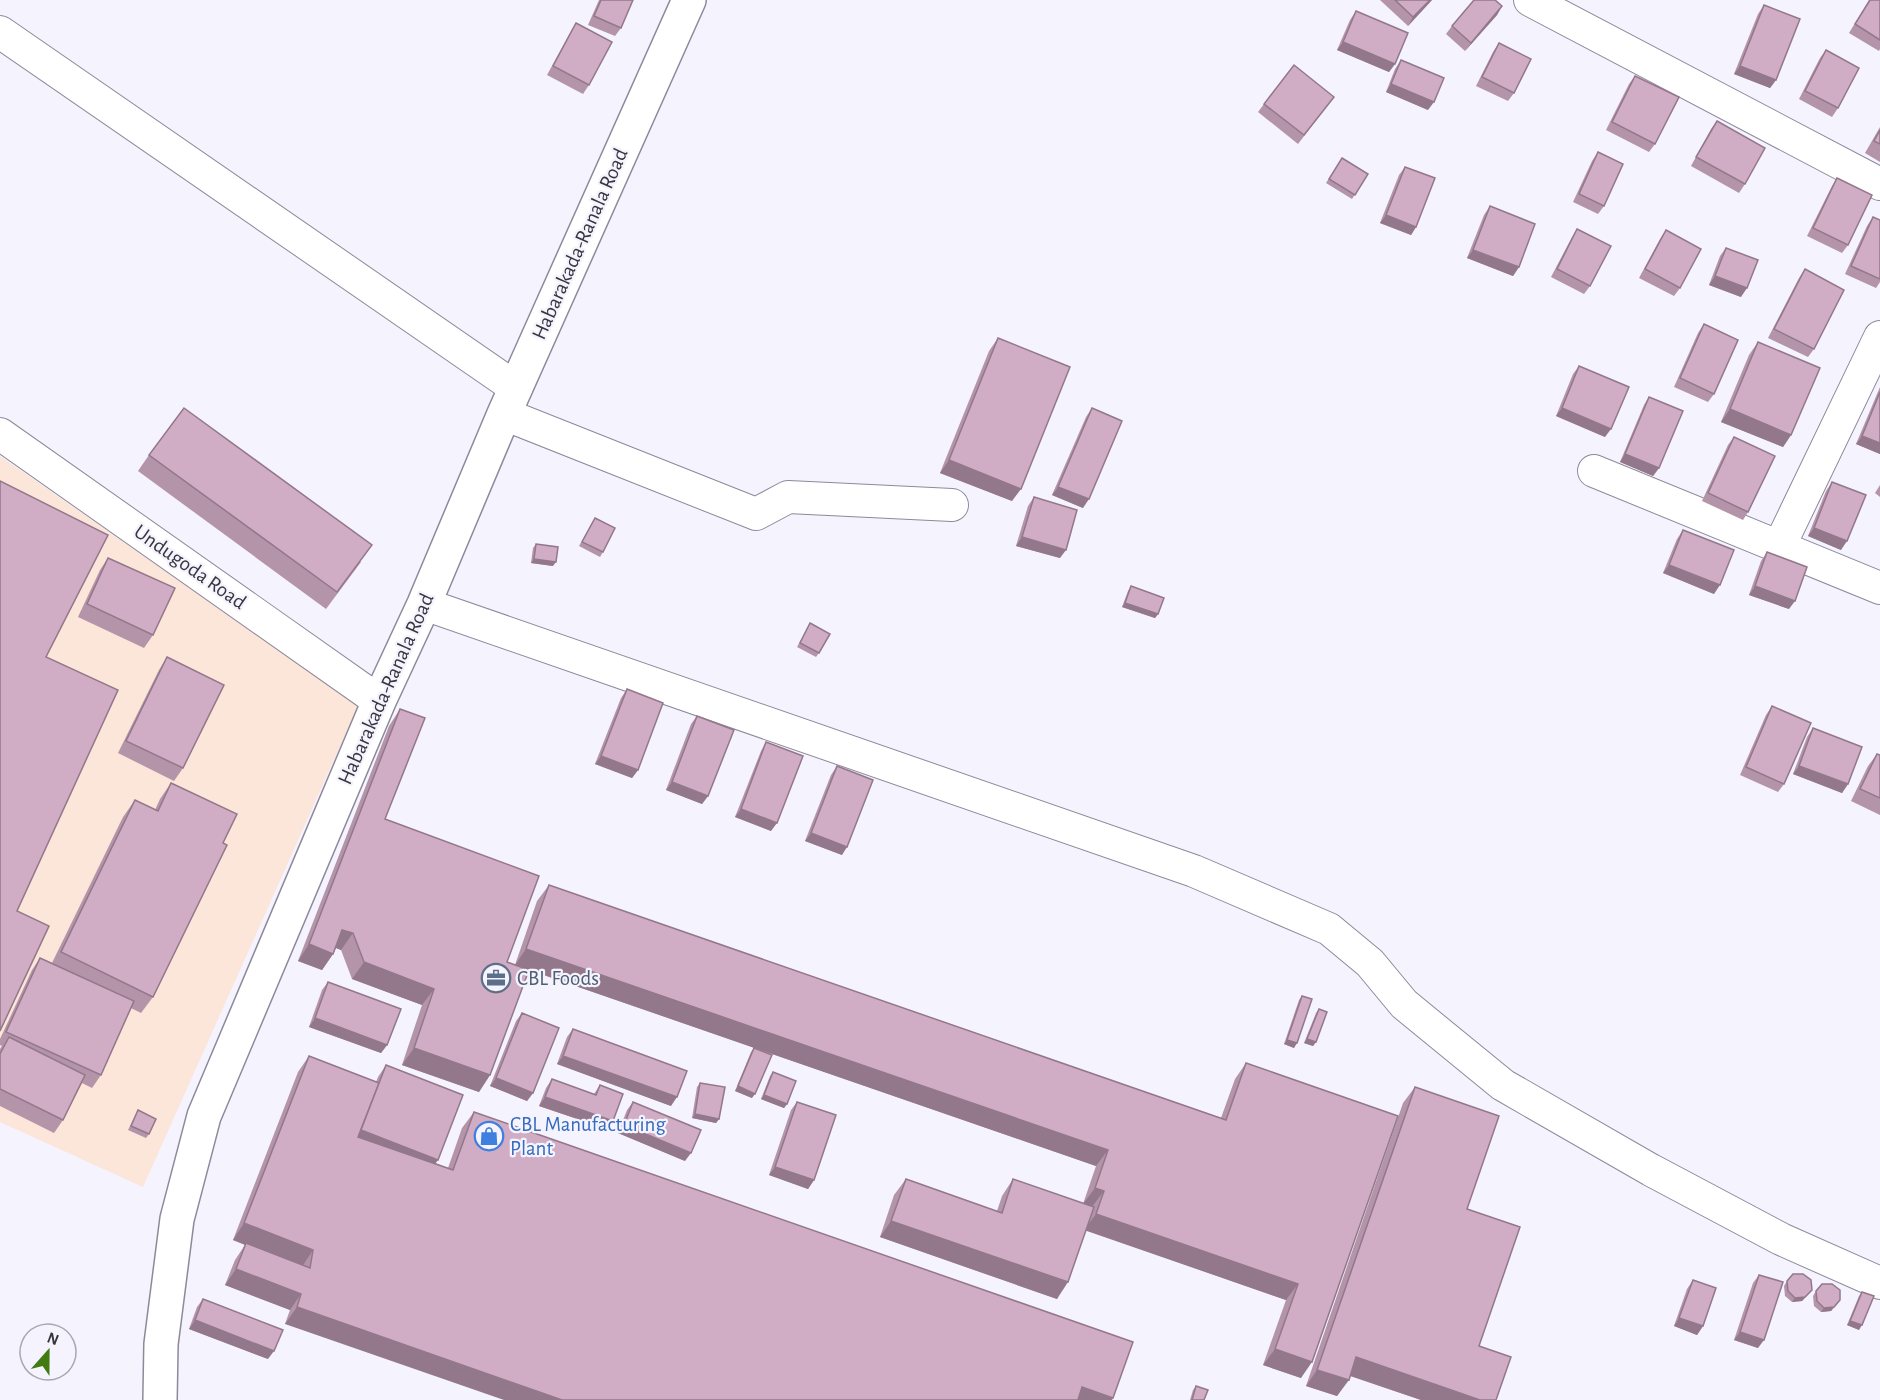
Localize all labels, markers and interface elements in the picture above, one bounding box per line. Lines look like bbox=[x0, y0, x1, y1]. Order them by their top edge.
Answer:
street label: Habarakada-Ranala Road bbox=[528, 145, 632, 343]
street label: Undugoda Road bbox=[130, 521, 250, 613]
street label: Habarakada-Ranala Road bbox=[334, 590, 438, 788]
office icon: CBL Foods bbox=[480, 962, 512, 994]
place label: CBL Foods bbox=[517, 968, 599, 989]
place label: CBL Manufacturing Plant bbox=[510, 1114, 666, 1159]
shop icon: CBL Manufacturing Plant bbox=[473, 1120, 505, 1152]
north arrow bbox=[18, 1322, 78, 1382]
text: N bbox=[45, 1329, 61, 1348]

